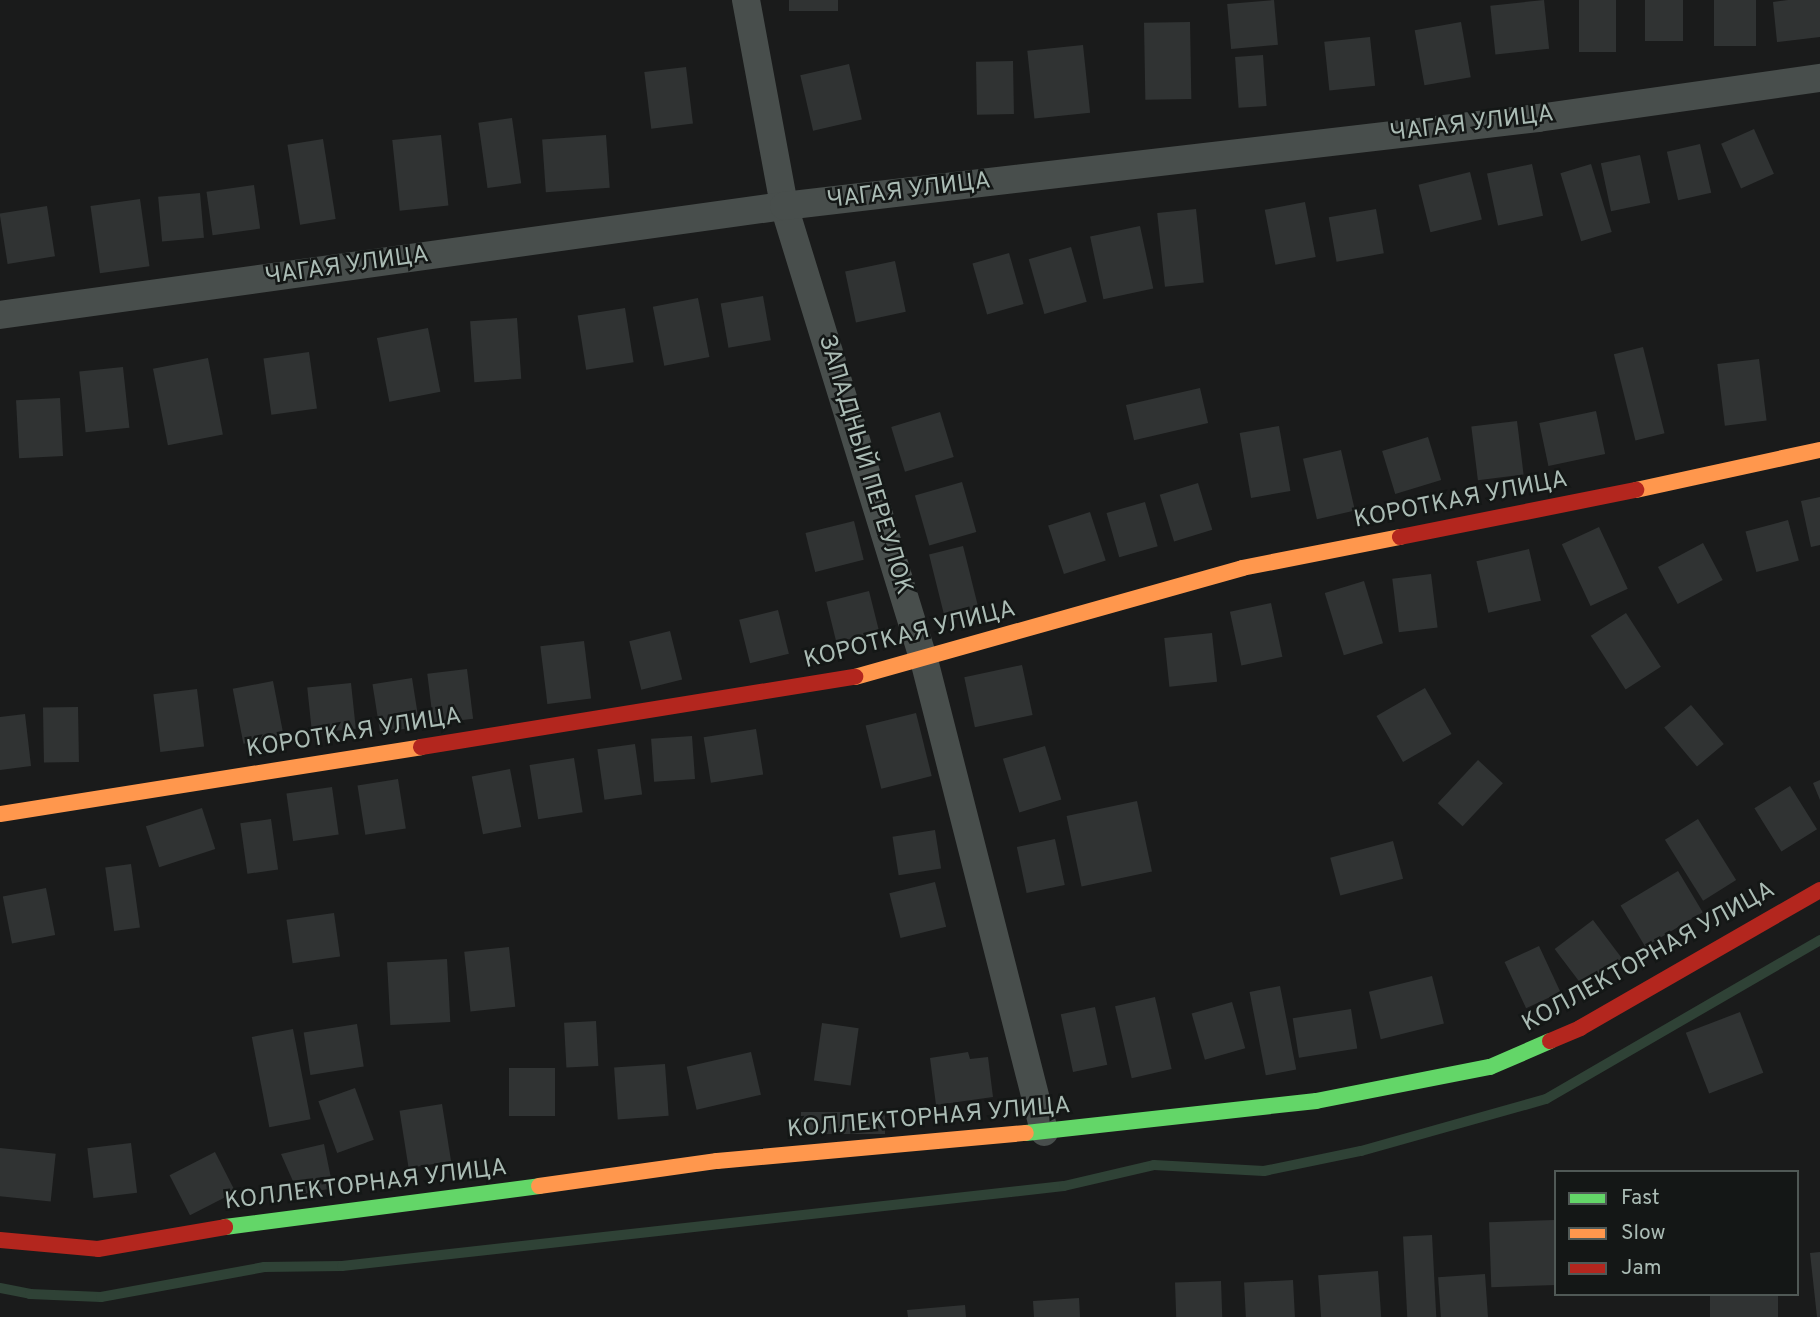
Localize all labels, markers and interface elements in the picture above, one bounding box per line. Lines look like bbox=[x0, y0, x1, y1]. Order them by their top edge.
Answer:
street label: ЧАГАЯ УЛИЦА bbox=[1388, 101, 1556, 149]
street label: ЧАГАЯ УЛИЦА bbox=[825, 168, 993, 216]
street label: ЧАГАЯ УЛИЦА bbox=[263, 241, 431, 293]
street label: ЗАПАДНЫЙ ПЕРЕУЛОК bbox=[811, 332, 917, 598]
street label: КОРОТКАЯ УЛИЦА bbox=[1352, 466, 1570, 536]
street label: КОРОТКАЯ УЛИЦА bbox=[801, 596, 1019, 676]
street label: КОРОТКАЯ УЛИЦА bbox=[244, 703, 464, 765]
street label: КОЛЛЕКТОРНАЯ УЛИЦА bbox=[1518, 876, 1780, 1040]
street label: КОЛЛЕКТОРНАЯ УЛИЦА bbox=[786, 1092, 1072, 1146]
street label: КОЛЛЕКТОРНАЯ УЛИЦА bbox=[223, 1154, 509, 1218]
legend bbox=[1554, 1170, 1799, 1296]
text: Fast bbox=[1621, 1185, 1660, 1212]
text: Slow bbox=[1621, 1220, 1666, 1247]
text: Jam bbox=[1621, 1255, 1662, 1282]

